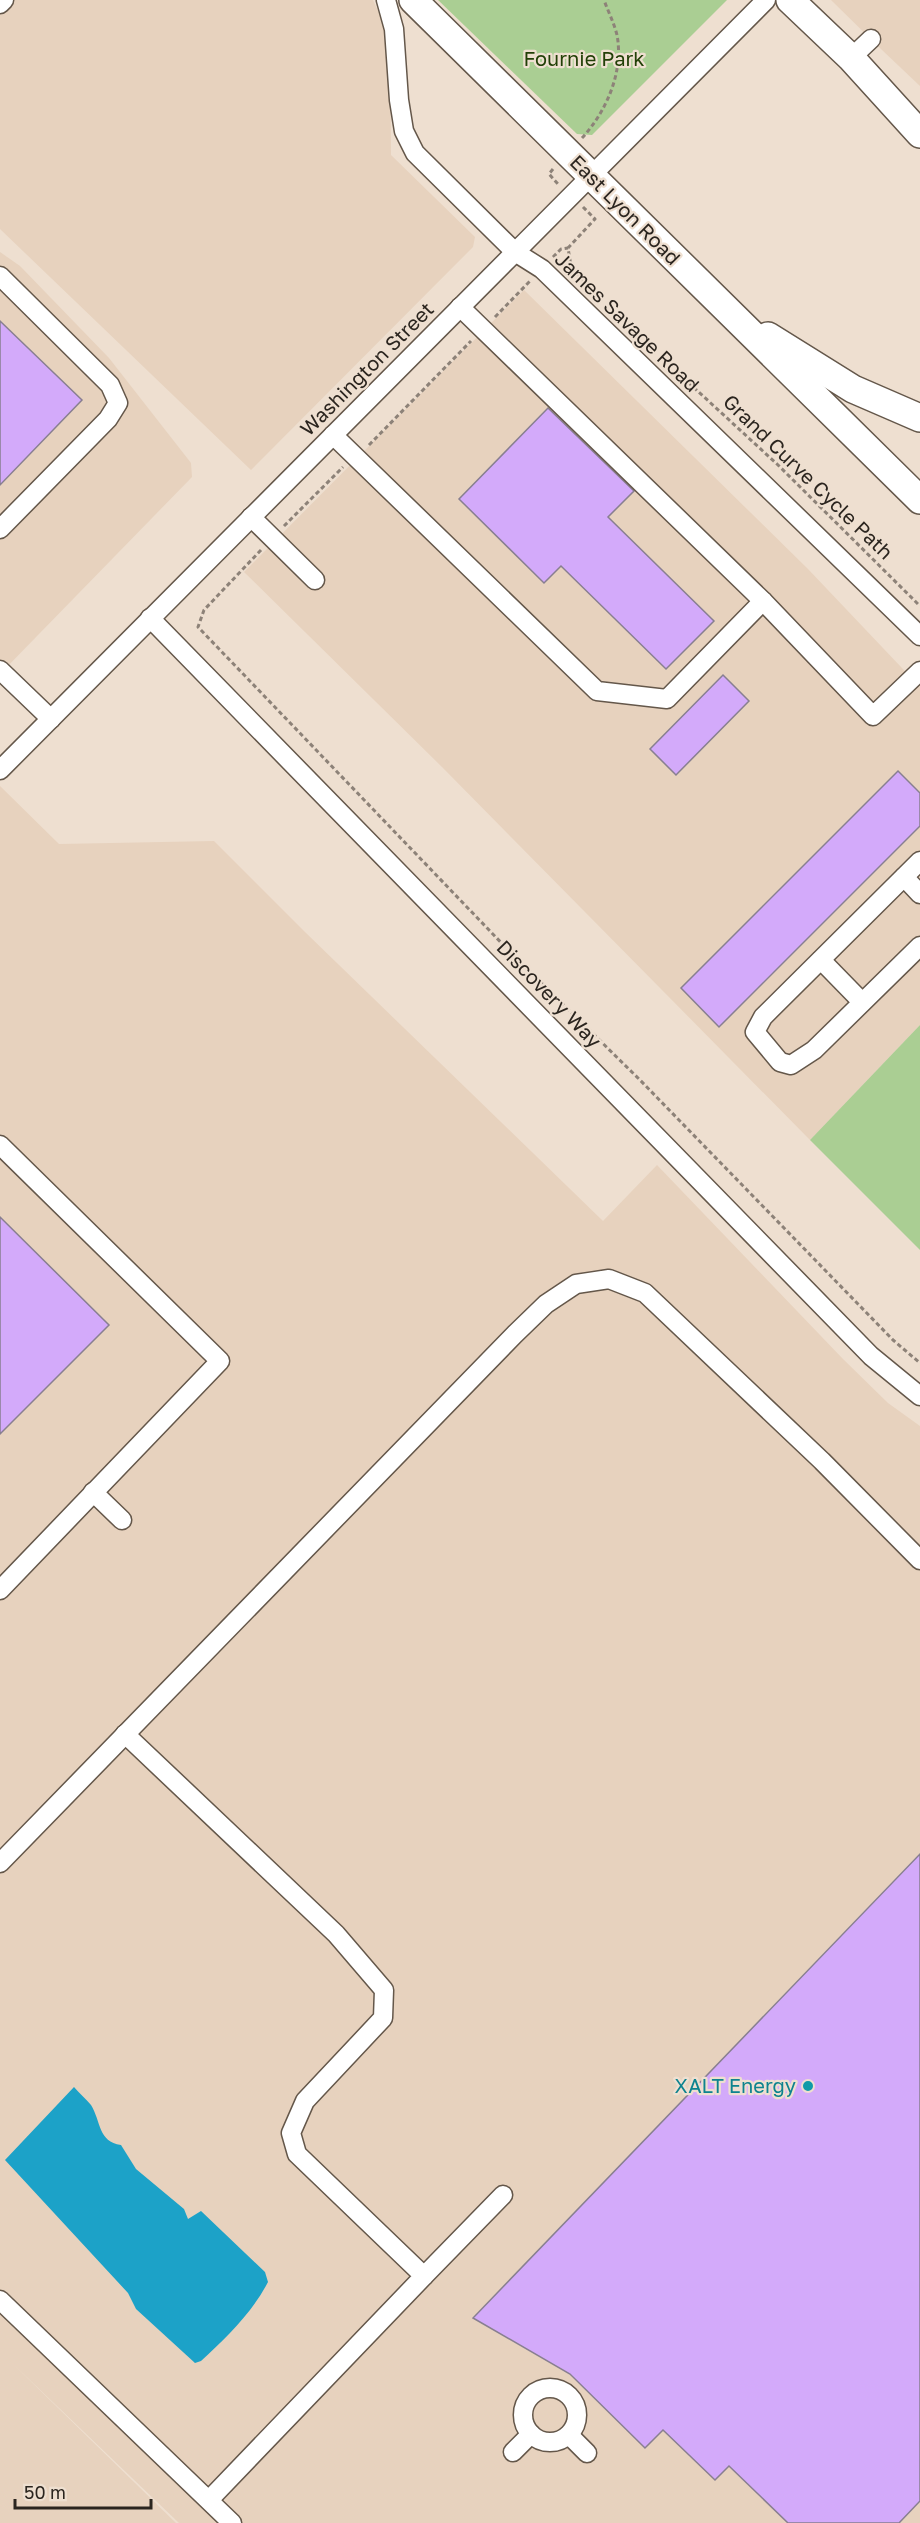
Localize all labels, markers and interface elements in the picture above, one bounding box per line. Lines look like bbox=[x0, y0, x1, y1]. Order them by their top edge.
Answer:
park label: Fournie Park bbox=[523, 46, 645, 70]
street label: East Lyon Road bbox=[566, 149, 686, 269]
street label: James Savage Road bbox=[551, 246, 705, 396]
street label: Washington Street bbox=[294, 296, 438, 440]
street label: Grand Curve Cycle Path bbox=[719, 389, 898, 564]
street label: Discovery Way bbox=[492, 935, 607, 1052]
place label: XALT Energy bbox=[675, 2073, 796, 2097]
marker: XALT Energy bbox=[801, 2079, 815, 2093]
scale bar bbox=[15, 2472, 152, 2510]
text: 50 m bbox=[24, 2481, 66, 2503]

